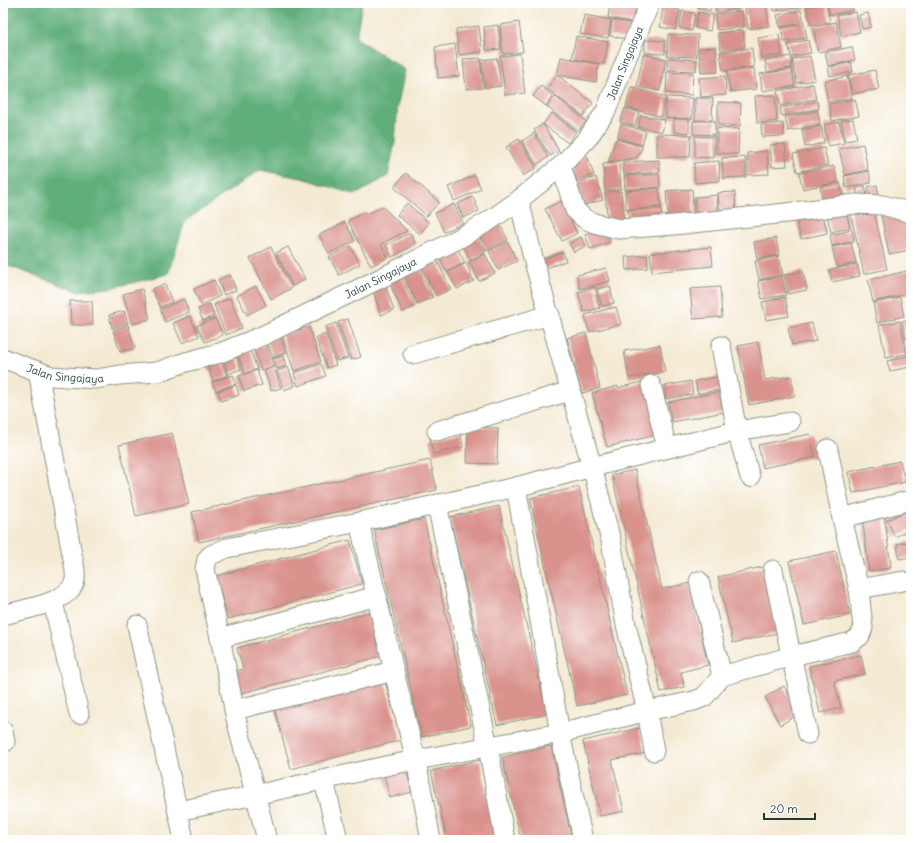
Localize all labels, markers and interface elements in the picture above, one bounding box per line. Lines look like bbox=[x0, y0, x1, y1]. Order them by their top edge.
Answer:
street label: Jalan Singajaya bbox=[604, 24, 646, 102]
street label: Jalan Singajaya bbox=[342, 254, 419, 302]
street label: Jalan Singajaya bbox=[25, 361, 105, 386]
scale bar bbox=[764, 795, 815, 821]
text: 20 m bbox=[770, 801, 798, 816]

